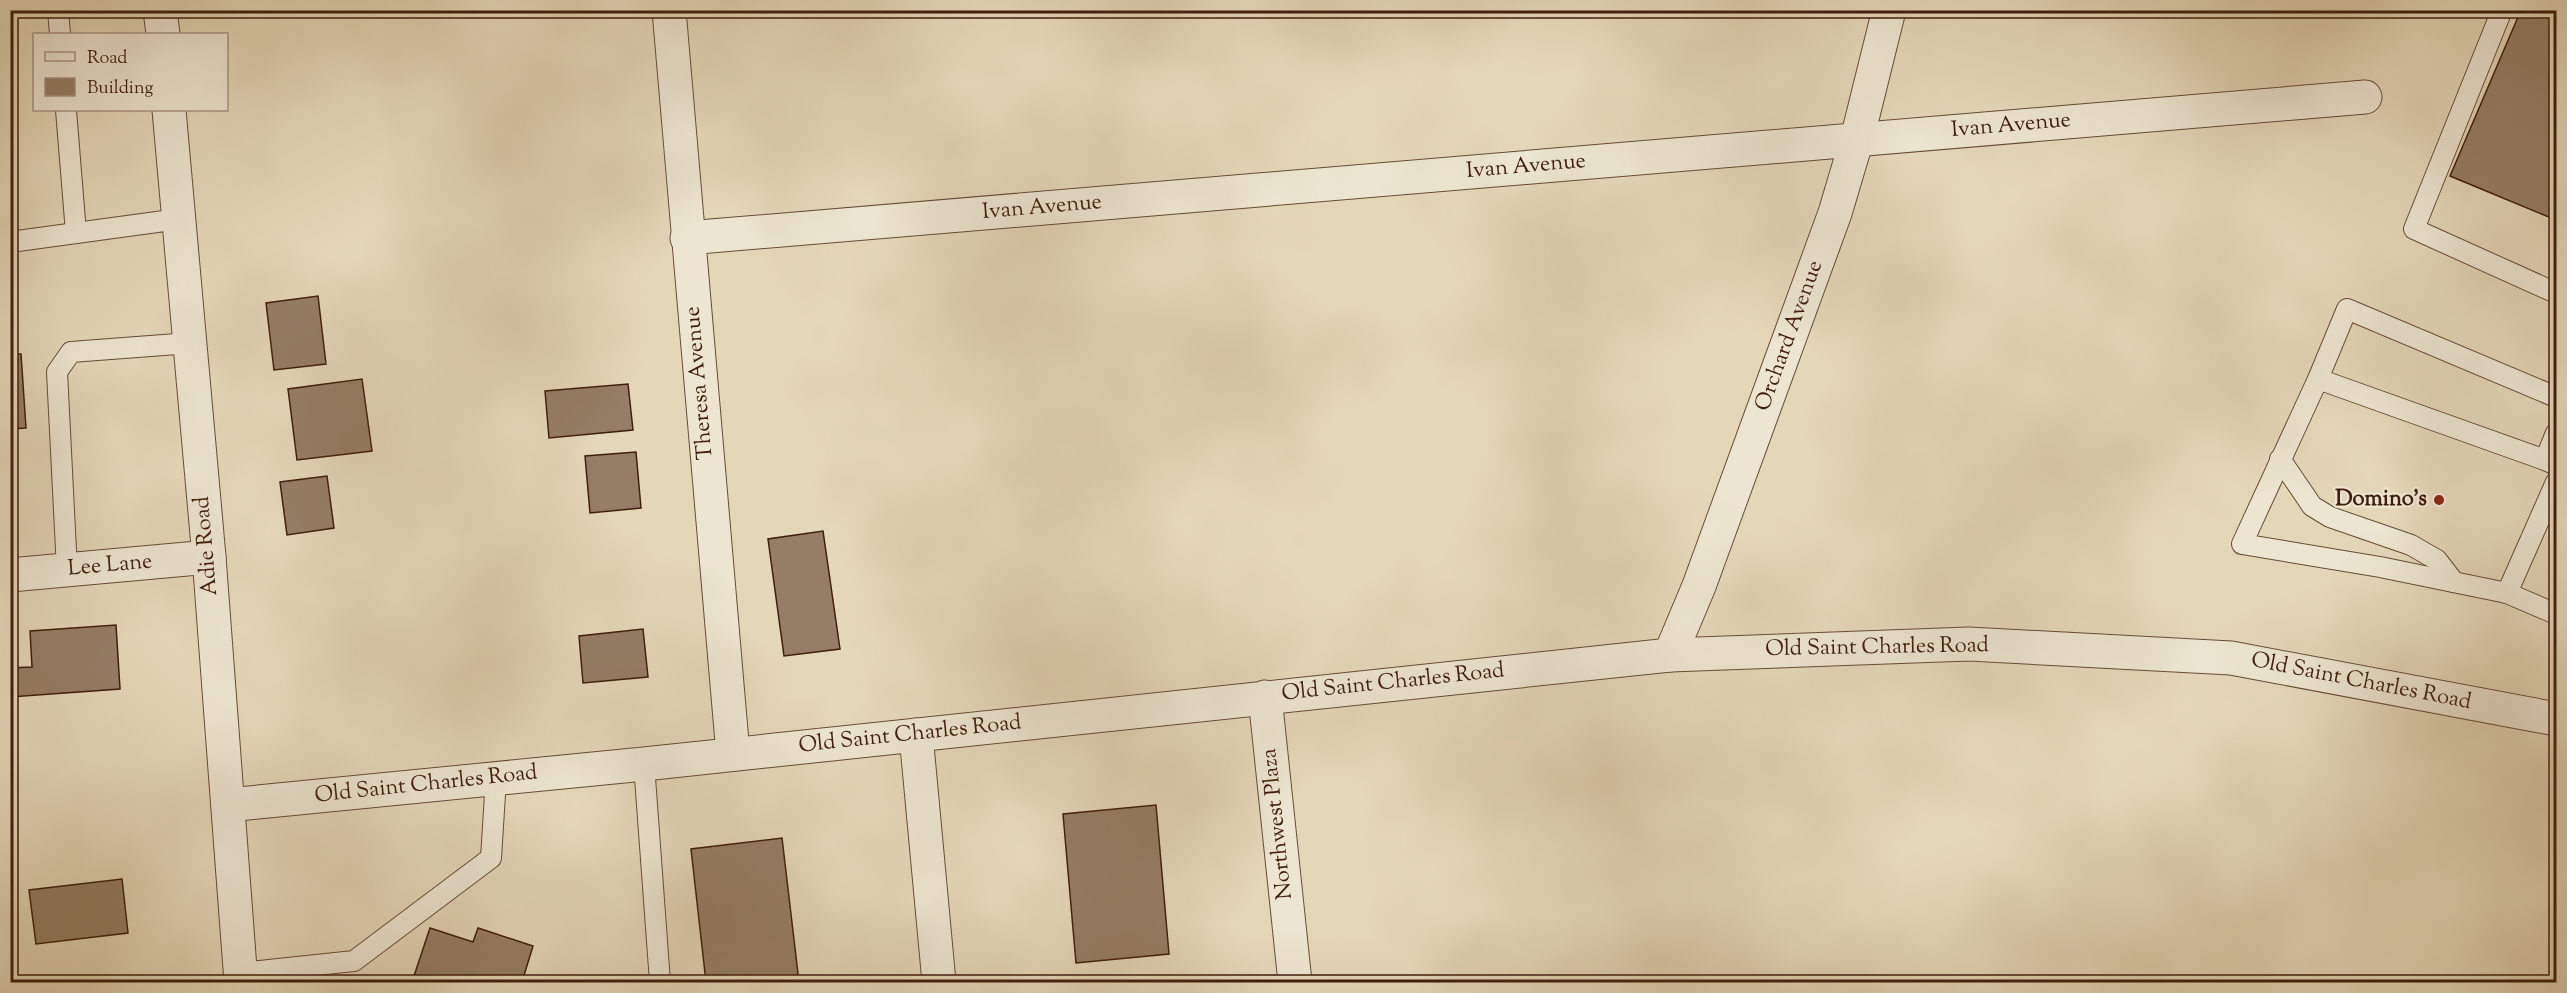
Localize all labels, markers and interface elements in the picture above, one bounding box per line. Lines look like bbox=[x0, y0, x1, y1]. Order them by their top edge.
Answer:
legend bbox=[33, 33, 228, 111]
text: Road bbox=[87, 46, 127, 72]
text: Building bbox=[87, 76, 153, 102]
street label: Ivan Avenue bbox=[1950, 105, 2072, 147]
street label: Ivan Avenue bbox=[1465, 146, 1587, 188]
street label: Ivan Avenue bbox=[981, 187, 1103, 229]
street label: Orchard Avenue bbox=[1748, 256, 1832, 416]
street label: Theresa Avenue bbox=[677, 305, 723, 461]
place label: Domino's bbox=[2335, 484, 2427, 516]
marker: Domino's bbox=[2432, 493, 2446, 507]
street label: Adie Road bbox=[187, 495, 227, 597]
street label: Lee Lane bbox=[66, 546, 154, 586]
street label: Old Saint Charles Road bbox=[1765, 630, 1989, 666]
street label: Old Saint Charles Road bbox=[2248, 645, 2474, 719]
street label: Old Saint Charles Road bbox=[1280, 655, 1506, 711]
street label: Old Saint Charles Road bbox=[797, 707, 1023, 763]
street label: Northwest Plaza bbox=[1254, 747, 1302, 901]
street label: Old Saint Charles Road bbox=[313, 757, 539, 813]

